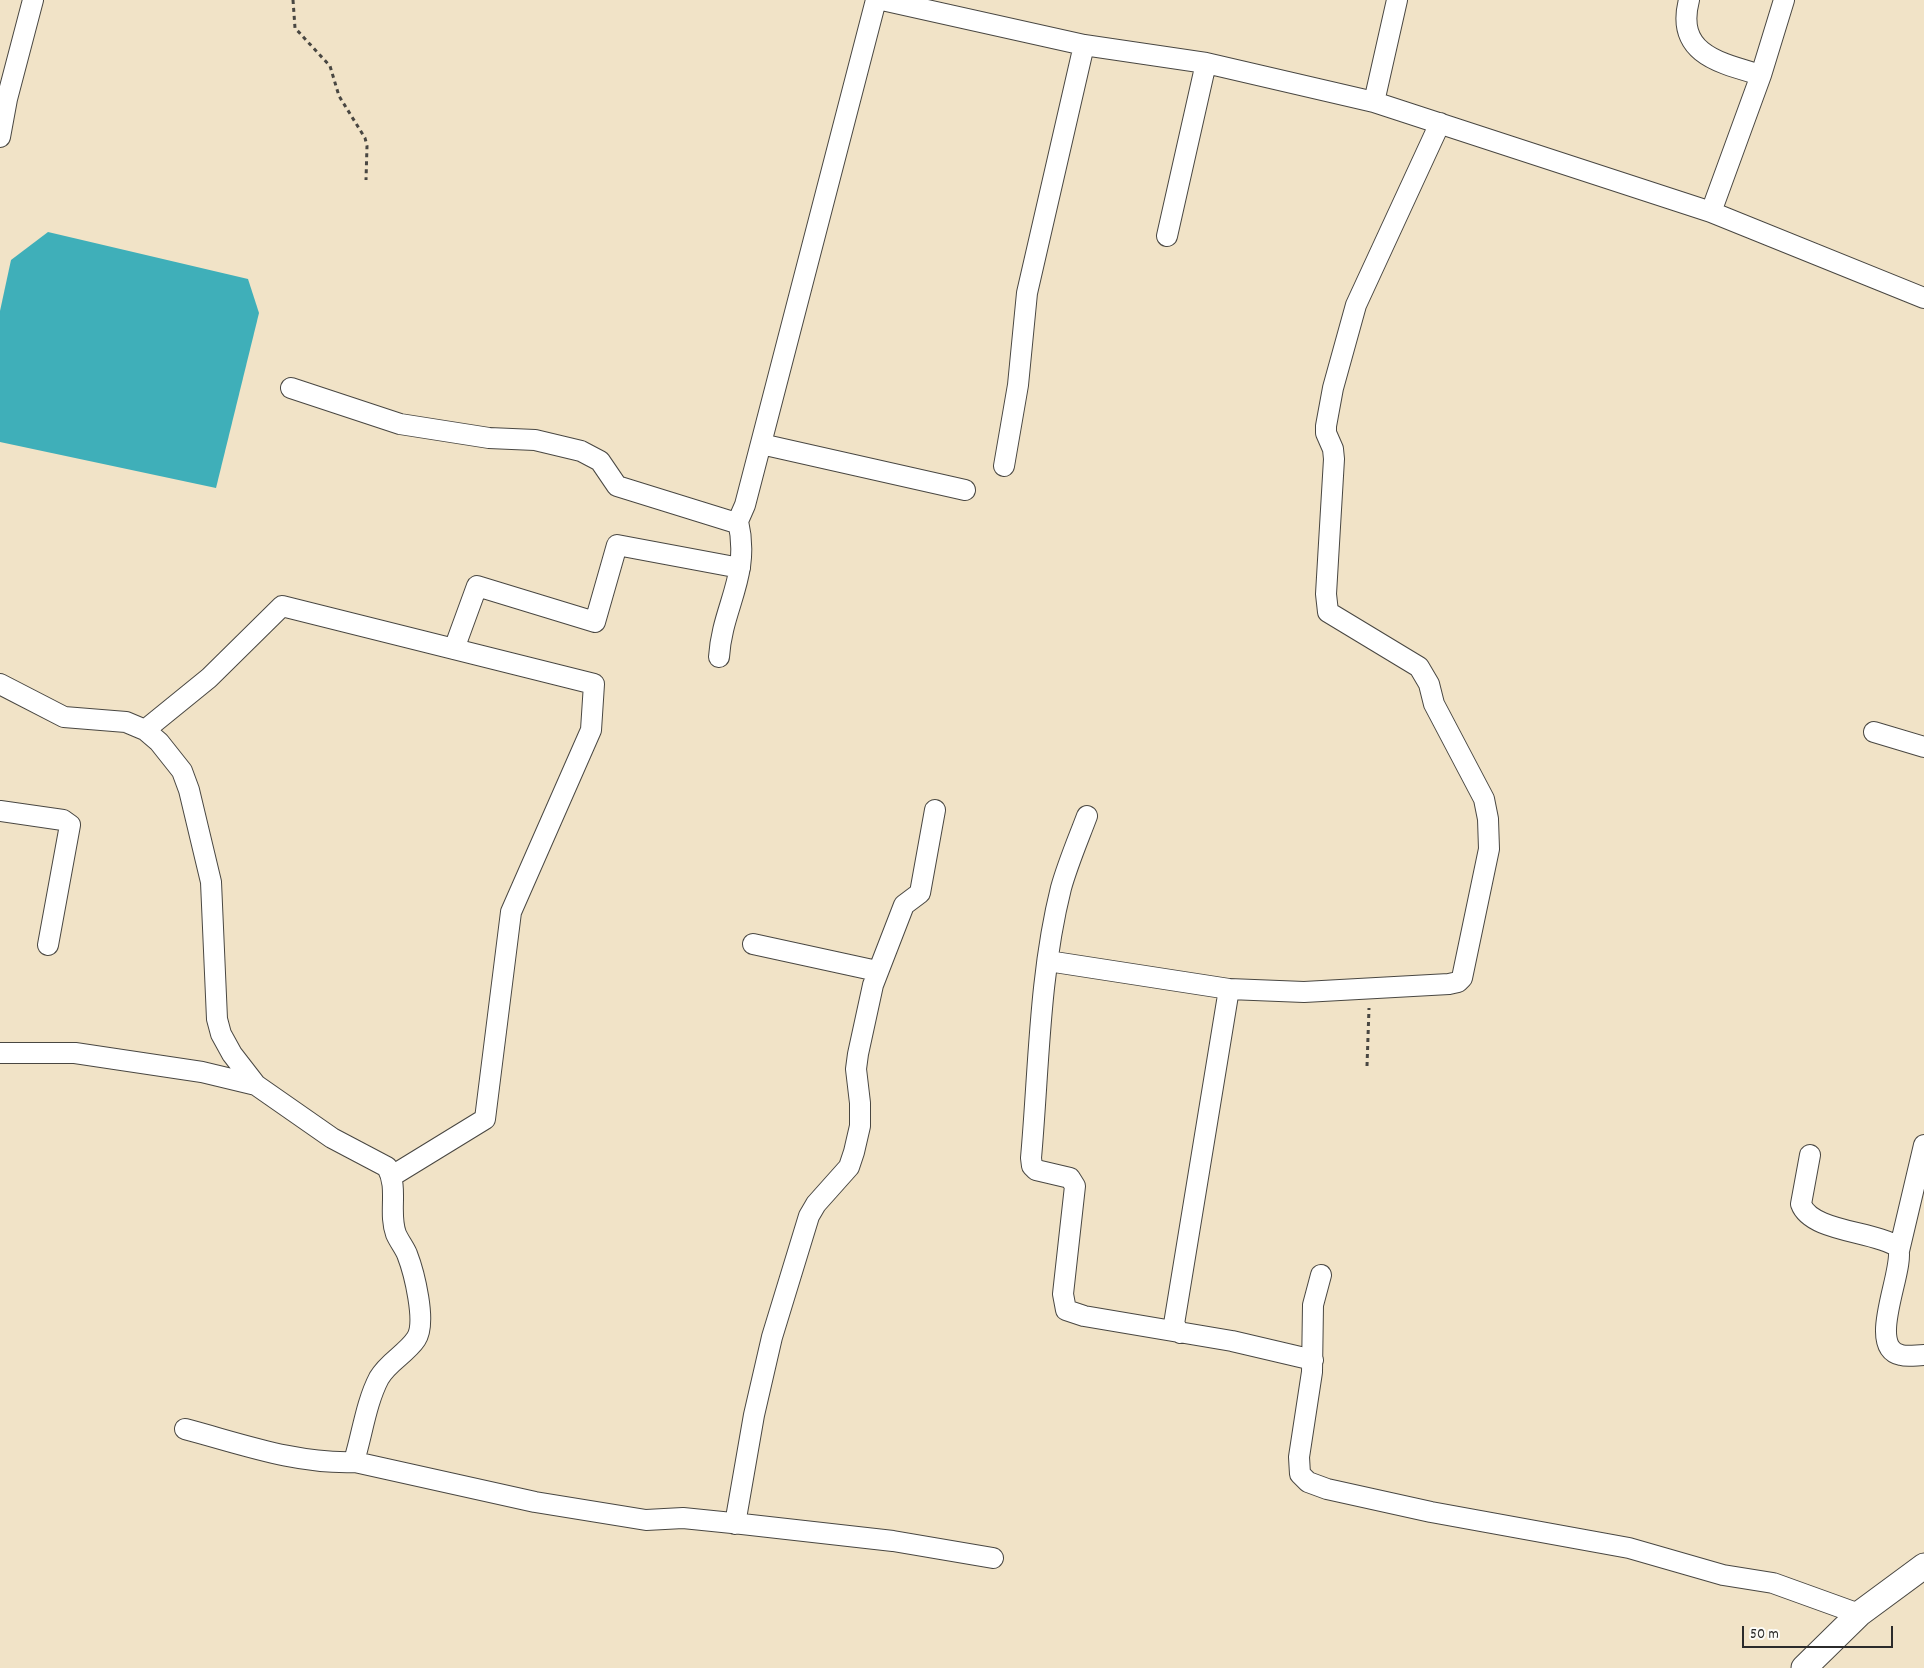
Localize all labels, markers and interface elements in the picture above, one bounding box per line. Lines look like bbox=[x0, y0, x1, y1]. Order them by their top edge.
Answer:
scale bar bbox=[1744, 1616, 1895, 1648]
text: 50 m bbox=[1750, 1624, 1779, 1646]

